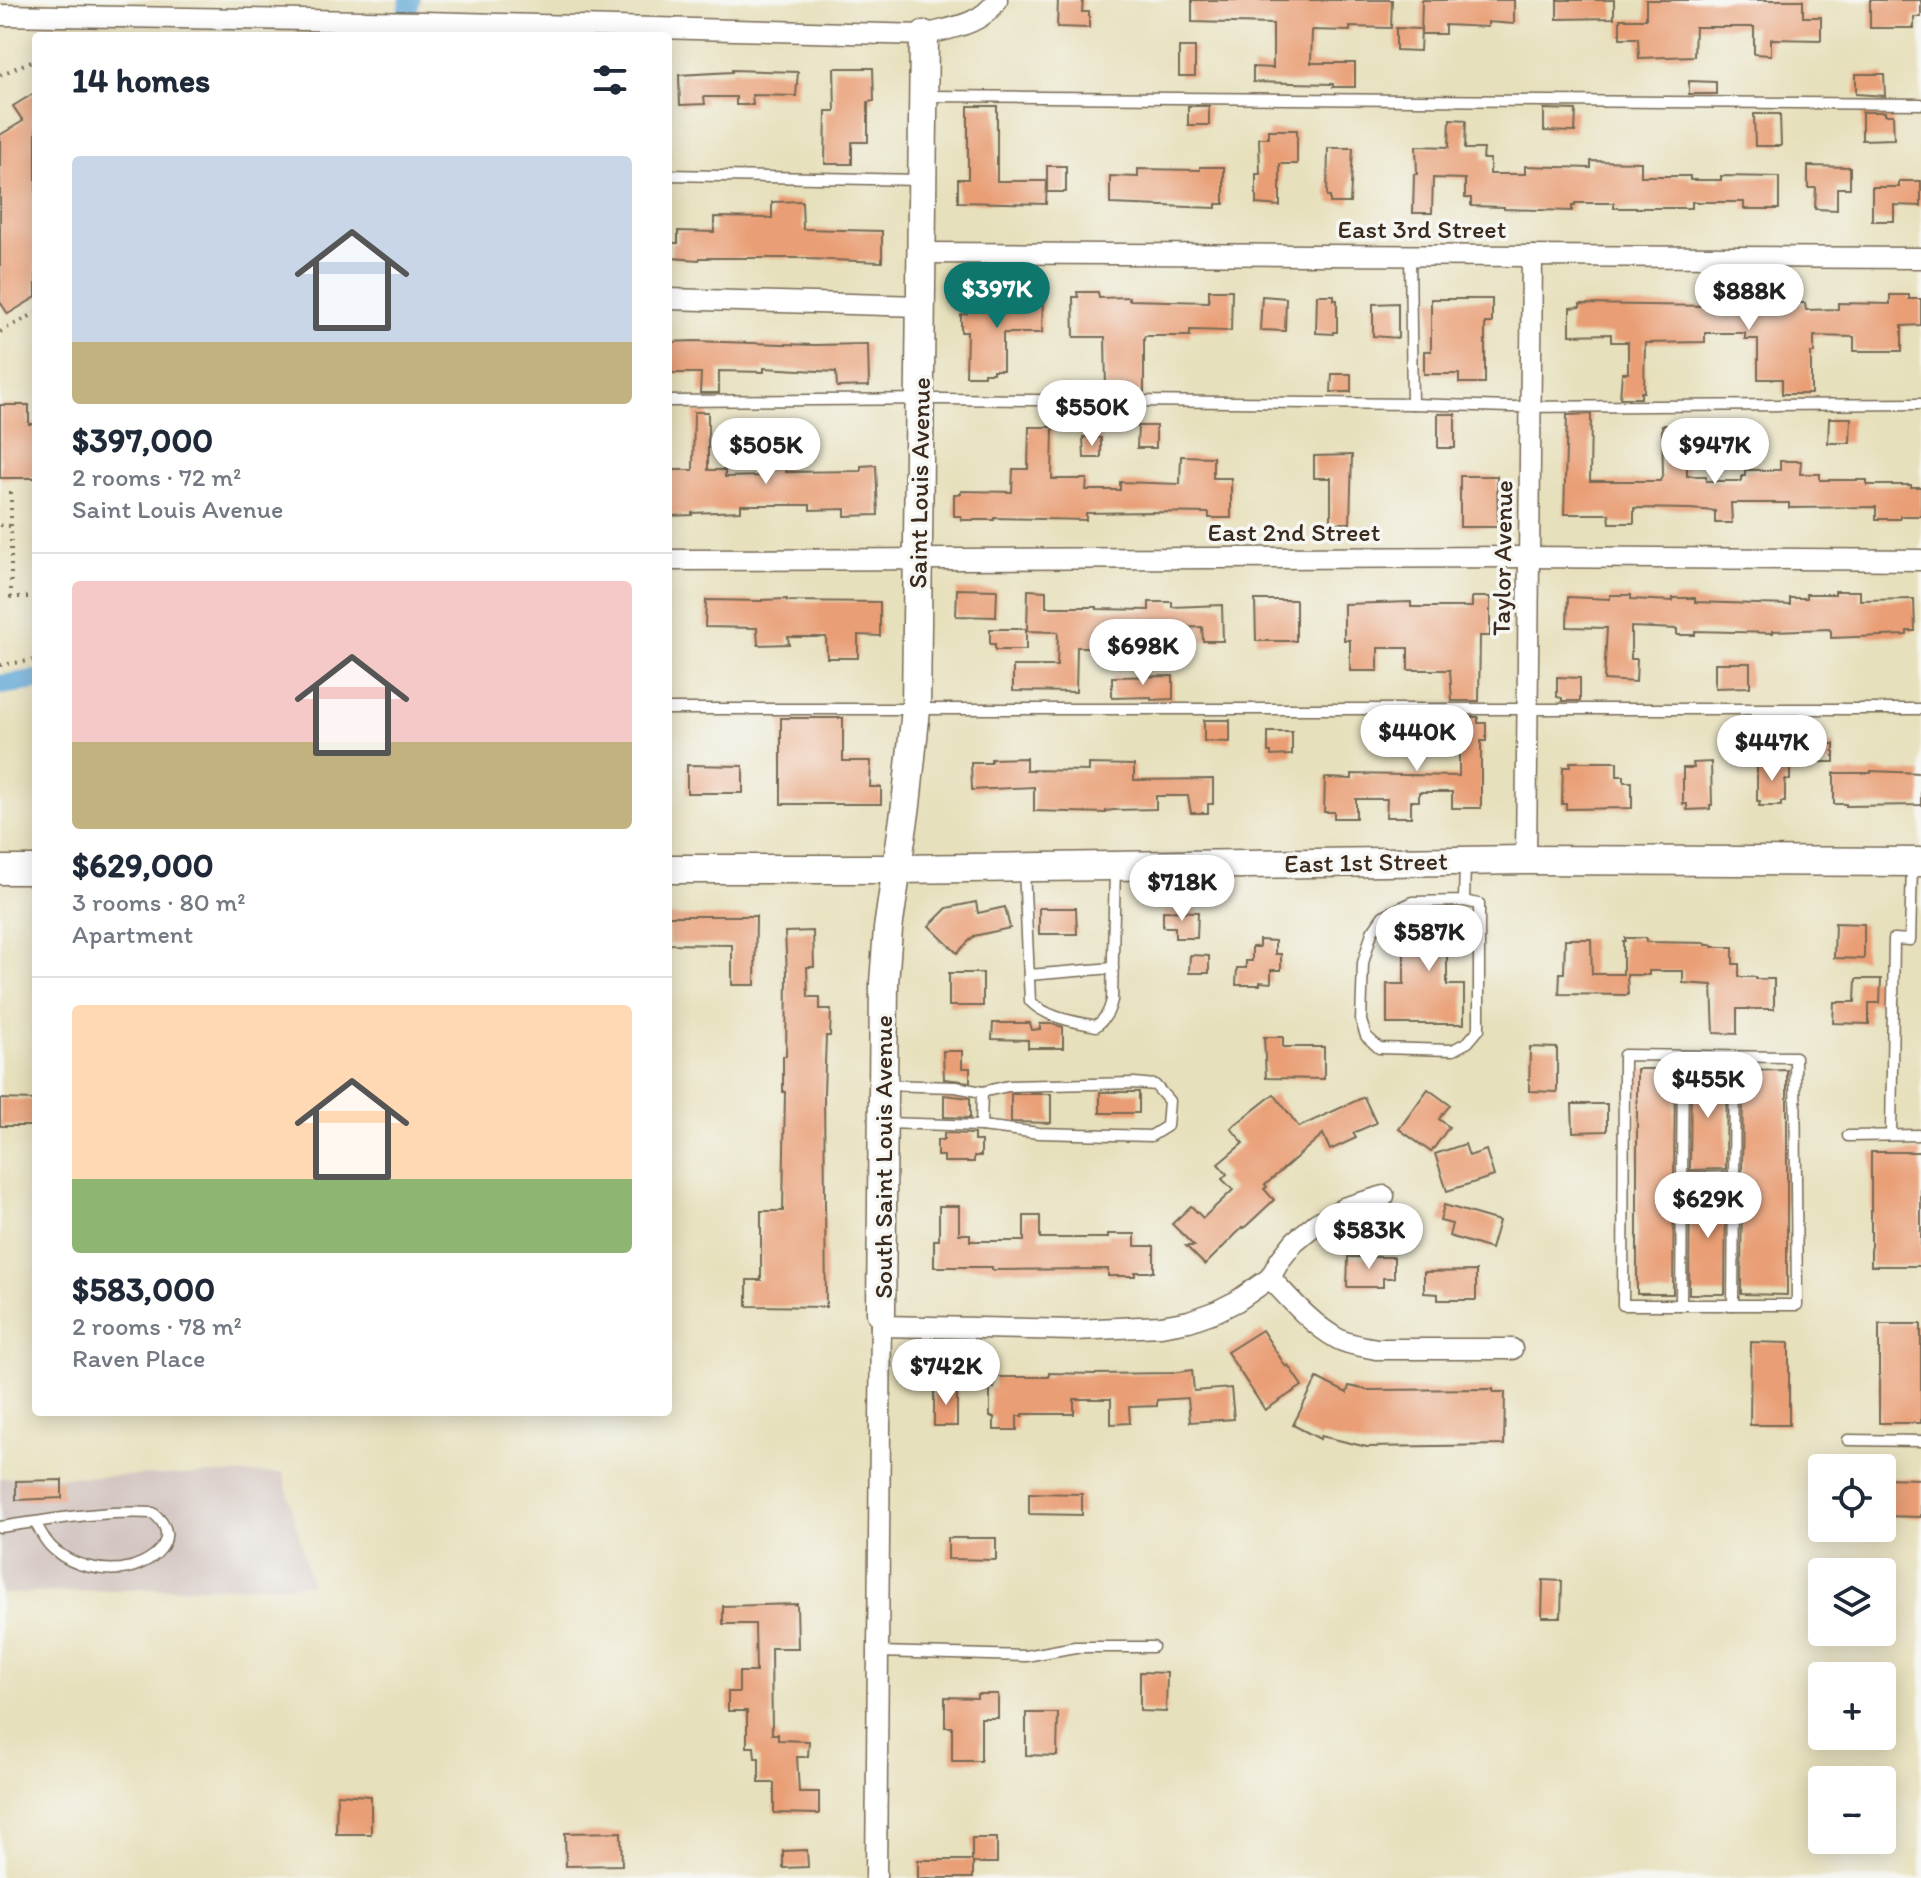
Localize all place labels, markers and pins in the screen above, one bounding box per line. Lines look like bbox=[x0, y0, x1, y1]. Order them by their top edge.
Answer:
pin: $397K bbox=[941, 262, 1053, 330]
pin: $888K bbox=[1693, 264, 1805, 332]
pin: $550K bbox=[1036, 380, 1148, 448]
pin: $505K bbox=[710, 418, 822, 486]
pin: $947K bbox=[1659, 418, 1771, 486]
pin: $698K bbox=[1087, 619, 1199, 687]
pin: $440K bbox=[1361, 705, 1473, 773]
pin: $447K bbox=[1716, 715, 1828, 783]
pin: $718K bbox=[1126, 855, 1238, 923]
pin: $587K bbox=[1373, 905, 1485, 973]
pin: $455K bbox=[1652, 1052, 1764, 1120]
pin: $629K bbox=[1652, 1172, 1764, 1240]
pin: $583K bbox=[1313, 1203, 1425, 1271]
pin: $742K bbox=[890, 1339, 1002, 1407]

